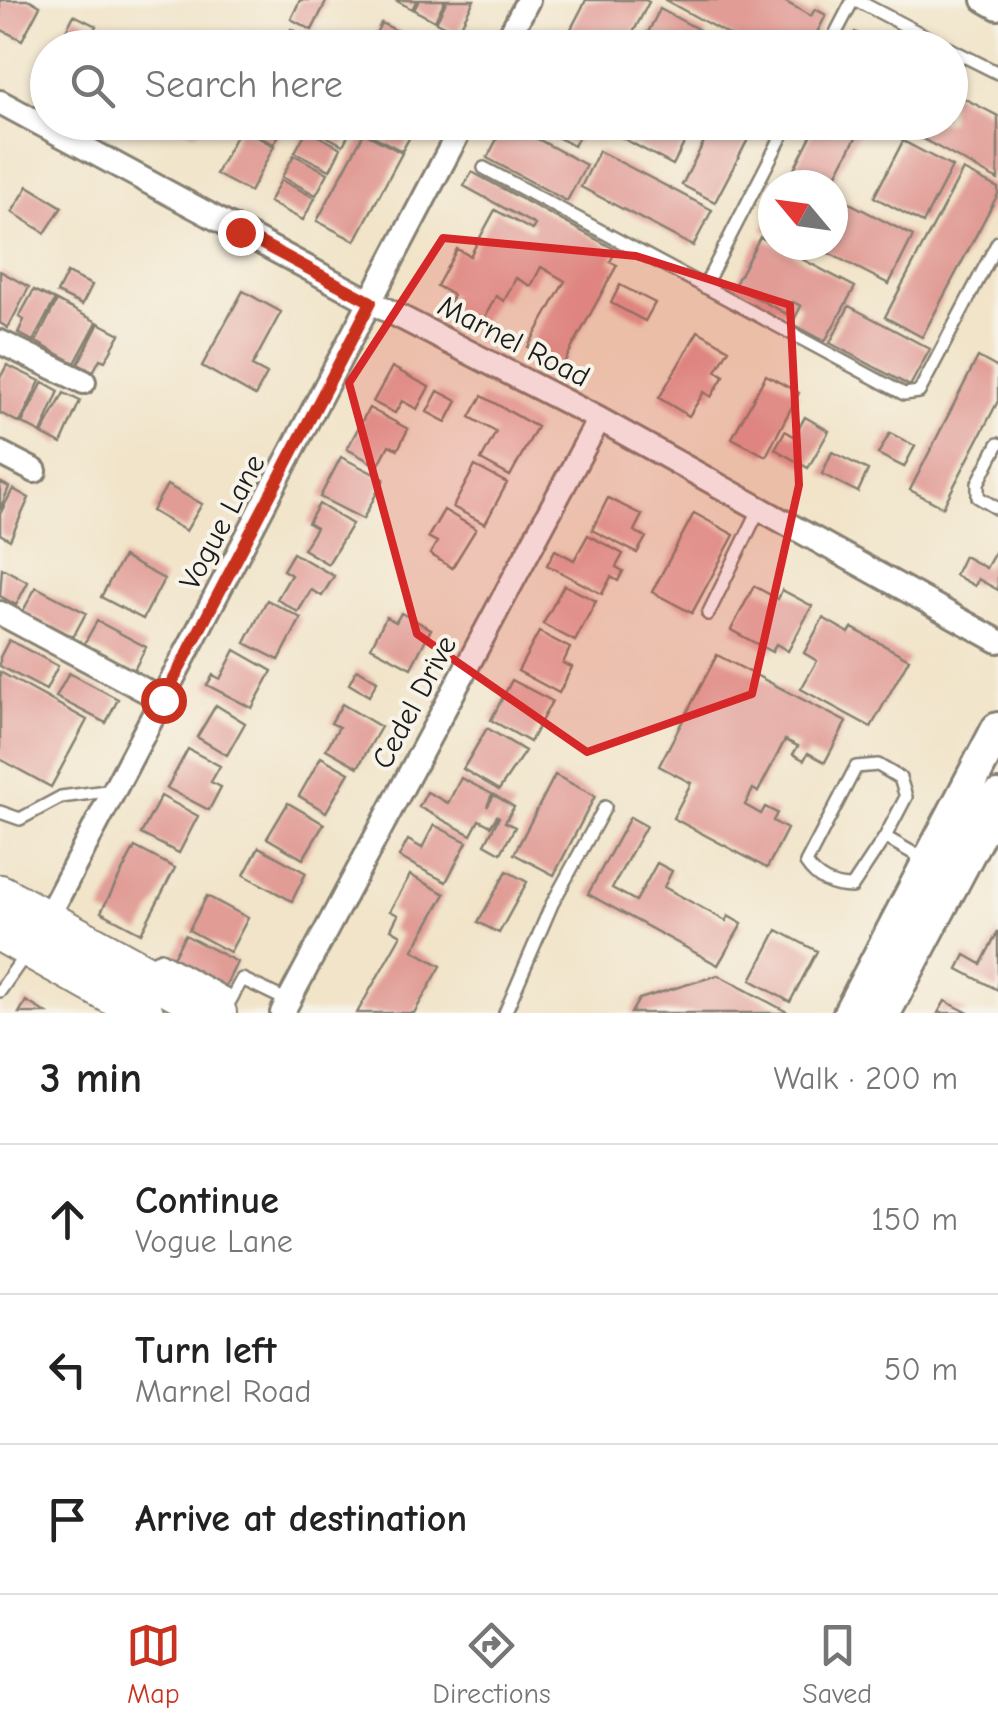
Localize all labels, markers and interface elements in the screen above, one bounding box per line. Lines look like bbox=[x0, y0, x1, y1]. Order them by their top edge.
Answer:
search box bbox=[30, 30, 968, 140]
icon: search bbox=[65, 58, 120, 113]
text: Search here bbox=[145, 63, 343, 107]
north arrow bbox=[758, 170, 848, 260]
route end bbox=[218, 210, 264, 256]
street label: Marnel Road bbox=[432, 288, 595, 395]
street label: Vogue Lane bbox=[172, 449, 273, 596]
street label: Cedel Drive bbox=[365, 630, 464, 775]
route start bbox=[141, 678, 187, 724]
text: 3 min bbox=[40, 1054, 142, 1103]
text: Walk · 200 m bbox=[774, 1060, 958, 1097]
text: Continue bbox=[135, 1179, 279, 1223]
icon: ahead bbox=[40, 1192, 95, 1247]
text: 150 m bbox=[871, 1201, 958, 1238]
text: Vogue Lane bbox=[135, 1223, 293, 1260]
text: Turn left bbox=[135, 1329, 276, 1373]
icon: left bbox=[40, 1342, 95, 1397]
text: 50 m bbox=[884, 1351, 958, 1388]
text: Marnel Road bbox=[135, 1373, 312, 1410]
icon: arrive bbox=[40, 1492, 95, 1547]
text: Arrive at destination bbox=[135, 1497, 467, 1541]
tab: Map bbox=[126, 1618, 181, 1710]
tab: Directions bbox=[432, 1618, 551, 1710]
tab: Saved bbox=[802, 1618, 872, 1710]

